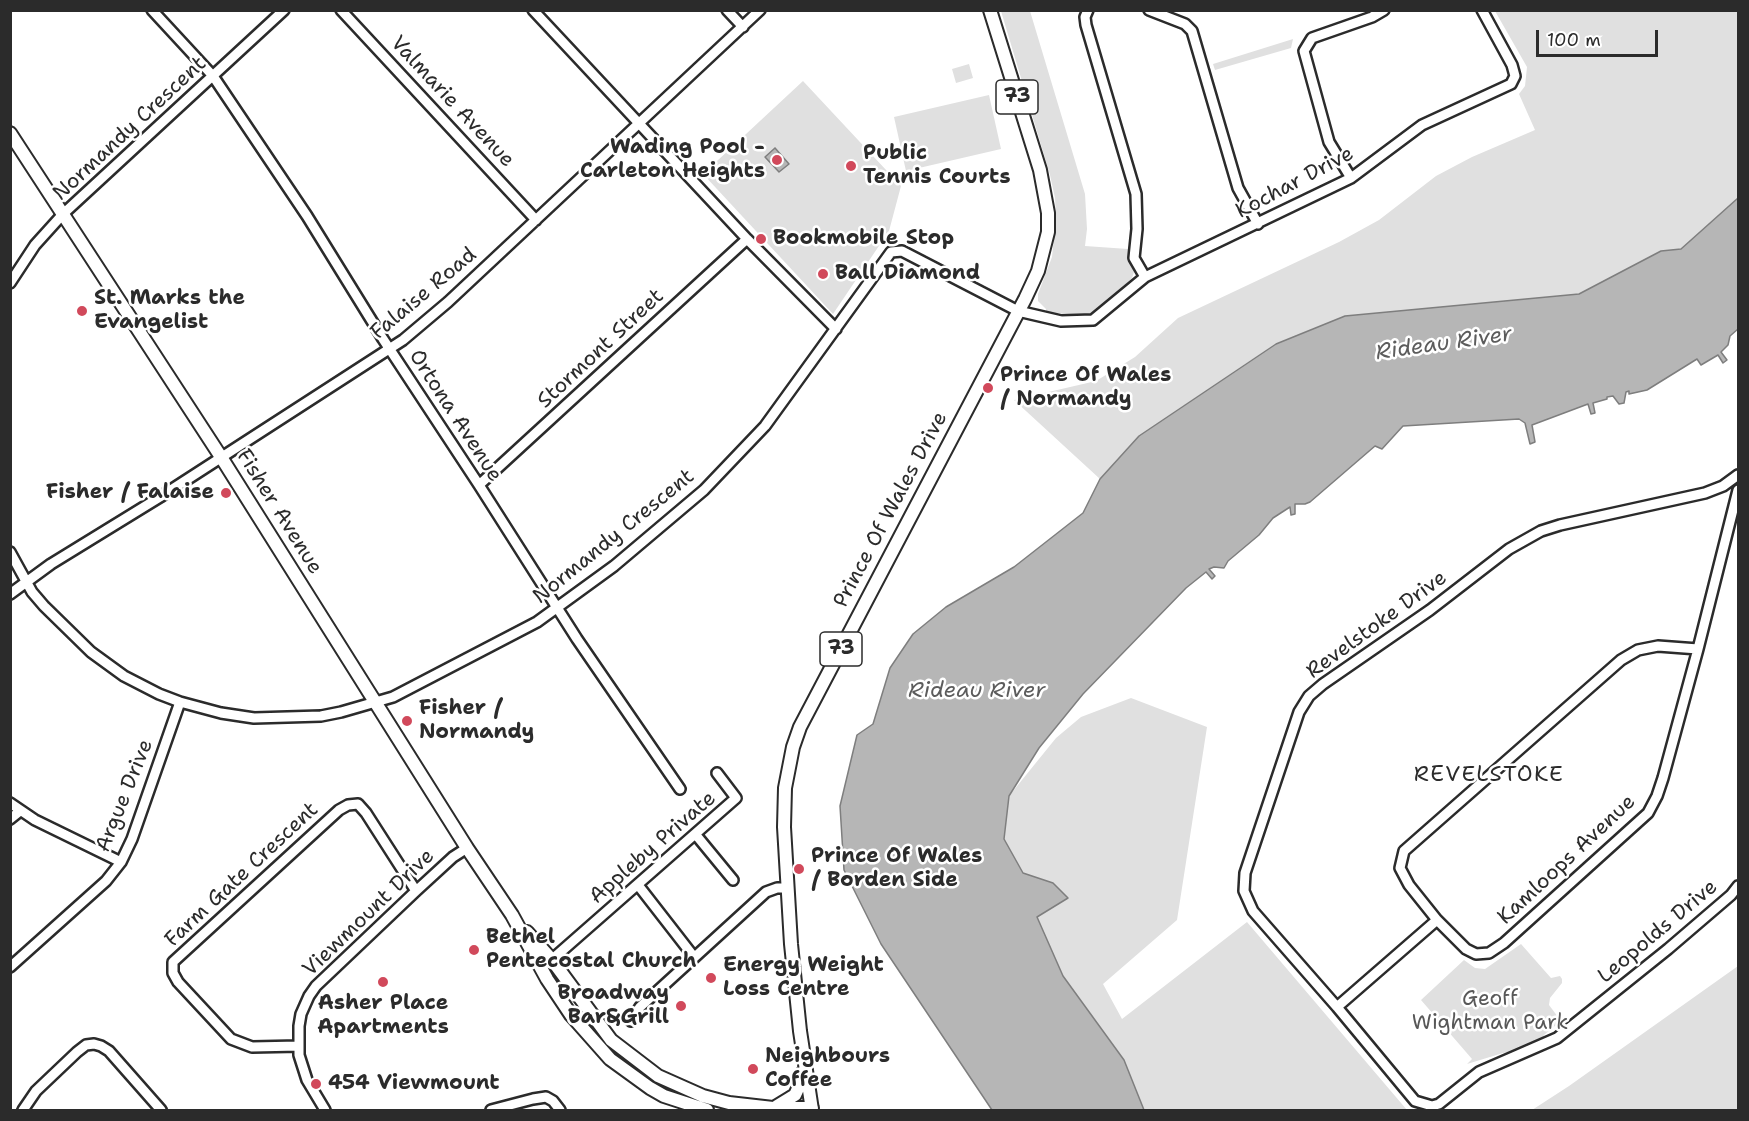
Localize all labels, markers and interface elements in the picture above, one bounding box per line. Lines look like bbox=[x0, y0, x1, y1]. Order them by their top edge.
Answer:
scale bar bbox=[1539, 18, 1660, 56]
text: 100 m bbox=[1547, 28, 1601, 52]
street label: Valmarie Avenue bbox=[385, 31, 519, 173]
street label: Normandy Crescent bbox=[48, 52, 212, 206]
road number: 73 bbox=[996, 80, 1038, 114]
place label: Wading Pool - Carleton Heights bbox=[580, 135, 765, 185]
place label: Public Tennis Courts bbox=[863, 141, 1011, 191]
street label: Kochar Drive bbox=[1232, 141, 1358, 225]
marker: Wading Pool - Carleton Heights bbox=[770, 153, 784, 167]
marker: Public Tennis Courts bbox=[844, 159, 858, 173]
place label: Bookmobile Stop bbox=[773, 226, 954, 252]
marker: Bookmobile Stop bbox=[754, 232, 768, 246]
street label: Falaise Road bbox=[366, 242, 482, 346]
place label: Ball Diamond bbox=[835, 261, 980, 287]
marker: Ball Diamond bbox=[816, 267, 830, 281]
street label: Stormont Street bbox=[533, 284, 669, 414]
place label: St. Marks the Evangelist bbox=[94, 286, 245, 336]
marker: St. Marks the Evangelist bbox=[75, 304, 89, 318]
water label: Rideau River bbox=[1374, 321, 1514, 367]
street label: Ortona Avenue bbox=[403, 345, 507, 487]
place label: Prince Of Wales / Normandy bbox=[1000, 363, 1171, 413]
marker: Prince Of Wales / Normandy bbox=[981, 381, 995, 395]
street label: Prince Of Wales Drive bbox=[829, 408, 953, 612]
street label: Fisher Avenue bbox=[231, 445, 327, 579]
street label: Normandy Crescent bbox=[528, 464, 700, 610]
place label: Fisher / Falaise bbox=[46, 480, 214, 506]
marker: Fisher / Falaise bbox=[219, 486, 233, 500]
street label: Revelstoke Drive bbox=[1302, 566, 1452, 684]
road number: 73 bbox=[820, 632, 862, 666]
water label: Rideau River bbox=[908, 678, 1046, 704]
place label: Fisher / Normandy bbox=[419, 696, 534, 746]
marker: Fisher / Normandy bbox=[400, 714, 414, 728]
street label: Argue Drive bbox=[91, 736, 159, 856]
district label: REVELSTOKE bbox=[1414, 762, 1564, 788]
street label: Appleby Private bbox=[585, 786, 721, 910]
street label: Kamloops Avenue bbox=[1493, 790, 1641, 930]
street label: Farm Gate Crescent bbox=[160, 797, 324, 953]
street label: Viewmount Drive bbox=[298, 844, 440, 982]
place label: Prince Of Wales / Borden Side bbox=[811, 844, 982, 894]
marker: Prince Of Wales / Borden Side bbox=[792, 862, 806, 876]
street label: Leopolds Drive bbox=[1593, 875, 1723, 989]
place label: Bethel Pentecostal Church bbox=[486, 925, 697, 975]
marker: Bethel Pentecostal Church bbox=[467, 943, 481, 957]
place label: Energy Weight Loss Centre bbox=[723, 953, 884, 1003]
marker: Energy Weight Loss Centre bbox=[704, 971, 718, 985]
marker: Asher Place Apartments bbox=[376, 975, 390, 989]
place label: Broadway Bar&Grill bbox=[557, 981, 669, 1031]
park label: Geoff Wightman Park bbox=[1412, 987, 1568, 1037]
place label: Asher Place Apartments bbox=[317, 991, 449, 1041]
marker: Broadway Bar&Grill bbox=[674, 999, 688, 1013]
place label: Neighbours Coffee bbox=[765, 1044, 890, 1094]
marker: Neighbours Coffee bbox=[746, 1062, 760, 1076]
place label: 454 Viewmount bbox=[328, 1071, 500, 1097]
marker: 454 Viewmount bbox=[309, 1077, 323, 1091]

